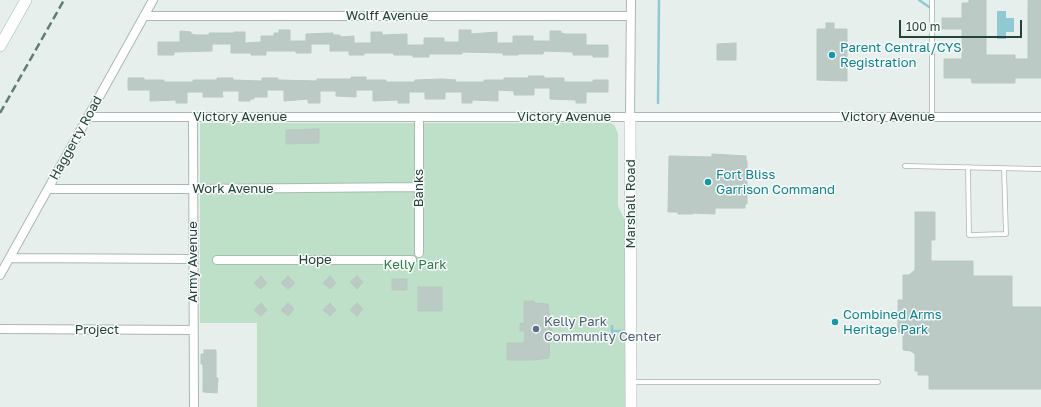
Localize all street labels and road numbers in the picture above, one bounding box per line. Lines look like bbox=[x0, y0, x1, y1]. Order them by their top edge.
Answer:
street label: Wolff Avenue bbox=[346, 8, 428, 24]
street label: Haggerty Road bbox=[46, 93, 106, 183]
street label: Victory Avenue bbox=[193, 109, 287, 125]
street label: Victory Avenue bbox=[517, 109, 611, 125]
street label: Victory Avenue bbox=[841, 109, 935, 125]
street label: Marshall Road bbox=[623, 159, 639, 249]
street label: Banks bbox=[411, 169, 427, 207]
street label: Work Avenue bbox=[192, 181, 274, 197]
street label: Army Avenue bbox=[185, 221, 201, 303]
street label: Hope bbox=[298, 252, 332, 268]
street label: Project bbox=[75, 322, 119, 338]

